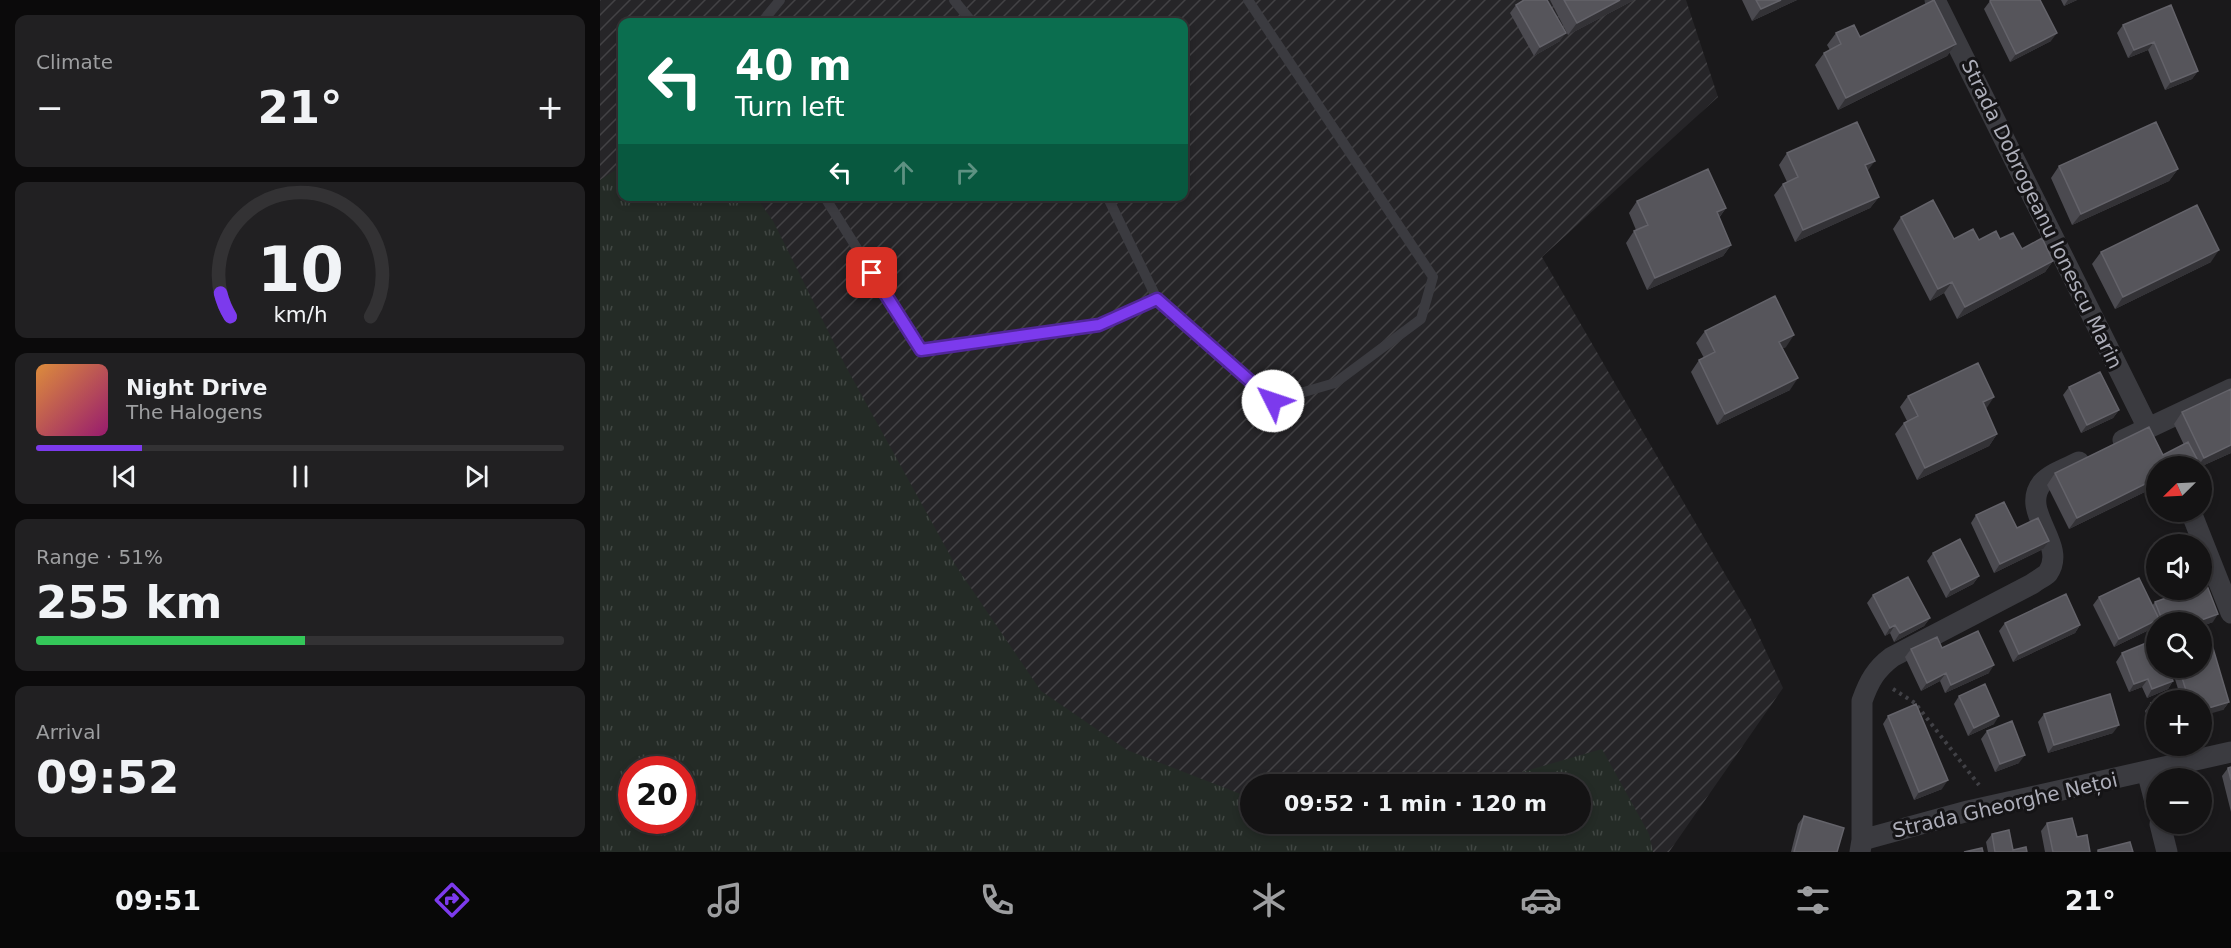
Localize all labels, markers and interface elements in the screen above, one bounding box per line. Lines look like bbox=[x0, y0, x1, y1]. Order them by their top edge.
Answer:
text: 40 m bbox=[735, 41, 852, 90]
icon: left bbox=[636, 42, 714, 120]
text: Climate bbox=[36, 50, 113, 74]
street label: Strada Dobrogeanu Ionescu Marin bbox=[1956, 55, 2128, 373]
text: 21° bbox=[257, 81, 343, 134]
text: − bbox=[36, 88, 64, 127]
text: + bbox=[536, 88, 564, 127]
text: Turn left bbox=[735, 91, 845, 122]
icon: left bbox=[824, 156, 857, 189]
icon: ahead bbox=[887, 156, 920, 189]
icon: right bbox=[950, 156, 983, 189]
text: 10 bbox=[257, 233, 343, 306]
pin bbox=[846, 247, 897, 298]
icon: arrive bbox=[855, 256, 888, 289]
text: km/h bbox=[273, 302, 327, 327]
position arrow bbox=[1241, 369, 1305, 433]
text: Night Drive bbox=[126, 375, 267, 400]
text: The Halogens bbox=[126, 400, 263, 424]
north arrow bbox=[2146, 456, 2212, 522]
map controls bbox=[2146, 456, 2212, 834]
icon: previous bbox=[108, 460, 141, 493]
icon: pause bbox=[284, 460, 317, 493]
icon: next bbox=[460, 460, 493, 493]
button: sound bbox=[2146, 534, 2212, 600]
text: Range · 51% bbox=[36, 545, 163, 569]
text: 255 km bbox=[36, 576, 222, 629]
button: search bbox=[2146, 612, 2212, 678]
button: + bbox=[2146, 690, 2212, 756]
text: Arrival bbox=[36, 720, 101, 744]
text: 09:52 bbox=[36, 751, 179, 804]
speed limit sign: 20 bbox=[618, 756, 696, 834]
street label: Strada Gheorghe Nețoi bbox=[1890, 767, 2120, 843]
button: − bbox=[2146, 768, 2212, 834]
text: 09:52 · 1 min · 120 m bbox=[1284, 791, 1547, 816]
icon: directions bbox=[431, 879, 473, 921]
icon: music bbox=[704, 879, 746, 921]
icon: phone bbox=[976, 879, 1018, 921]
icon: climate bbox=[1248, 879, 1290, 921]
icon: car bbox=[1520, 879, 1562, 921]
icon: filters bbox=[1792, 879, 1834, 921]
text: 09:51 bbox=[115, 885, 201, 916]
text: 21° bbox=[2065, 885, 2116, 916]

